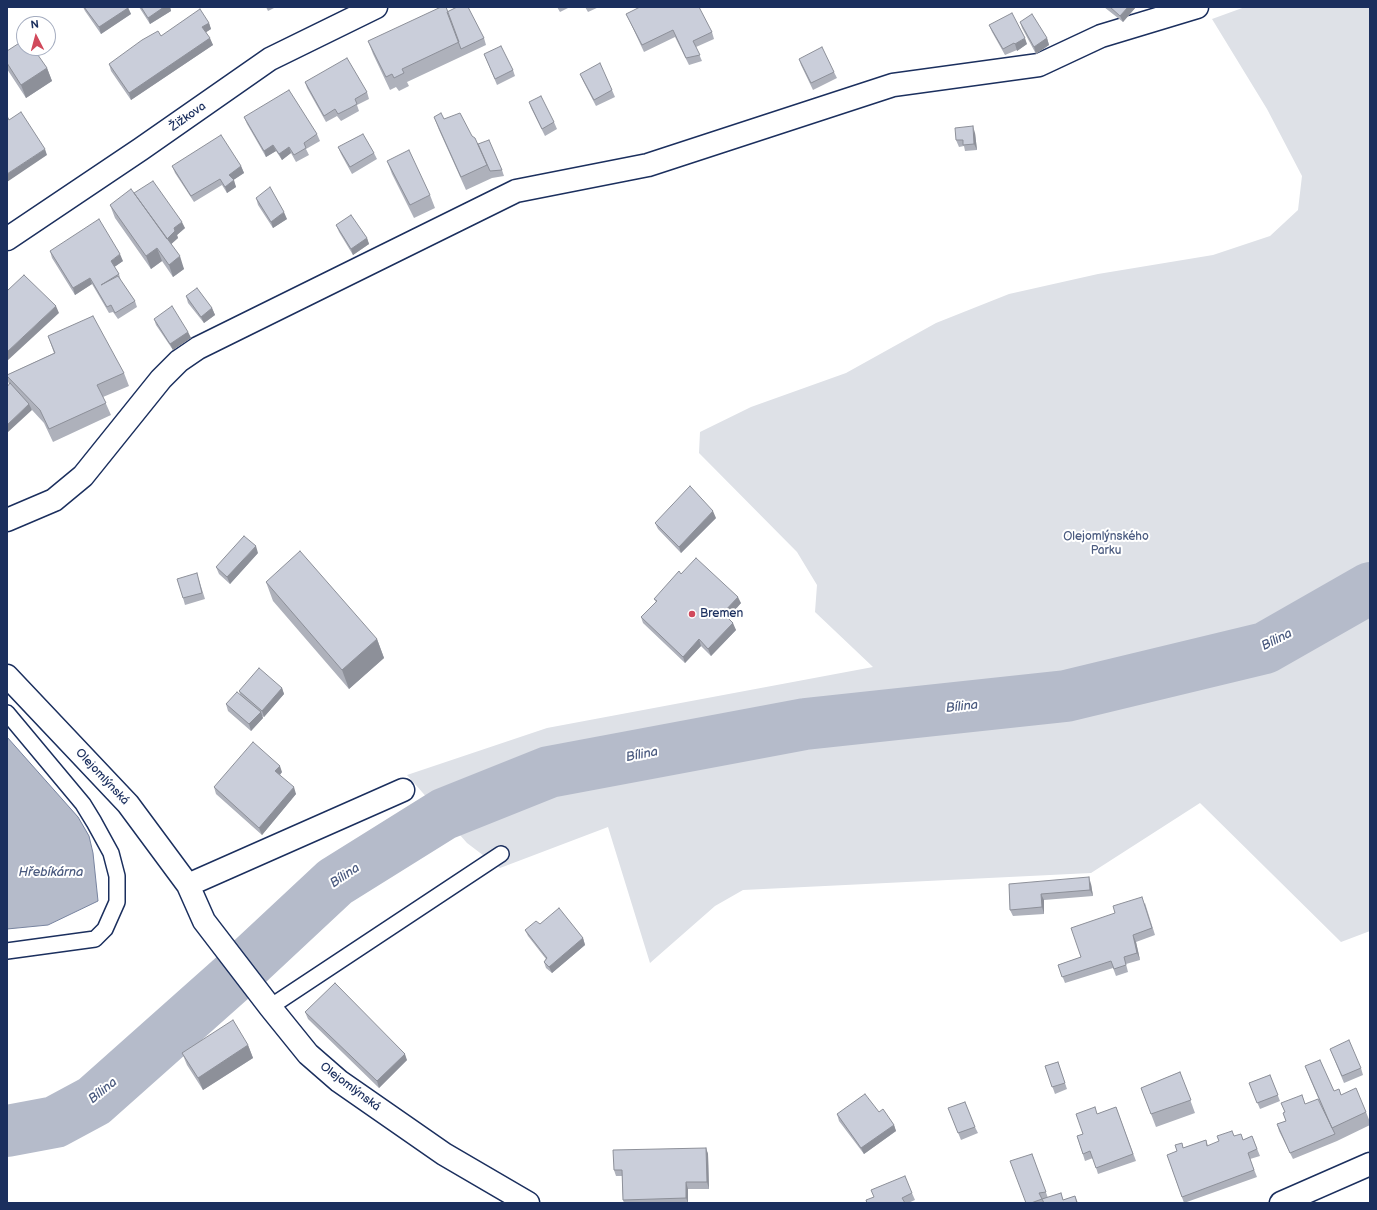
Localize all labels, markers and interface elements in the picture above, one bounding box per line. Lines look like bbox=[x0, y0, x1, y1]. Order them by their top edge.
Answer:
north arrow bbox=[16, 16, 56, 56]
text: N bbox=[30, 18, 40, 31]
street label: Žižkova bbox=[167, 99, 209, 135]
park label: Olejomlýnského Parku bbox=[1063, 530, 1149, 558]
place label: Bremen bbox=[700, 607, 743, 621]
marker: Bremen bbox=[687, 609, 697, 619]
water label: Bílina bbox=[1259, 626, 1295, 654]
water label: Bílina bbox=[945, 698, 979, 716]
water label: Bílina bbox=[625, 744, 659, 766]
street label: Olejomlýnská bbox=[72, 746, 132, 808]
water label: Bílina bbox=[327, 860, 363, 892]
water label: Hřebíkárna bbox=[19, 865, 83, 881]
street label: Olejomlýnská bbox=[317, 1060, 383, 1114]
water label: Bílina bbox=[86, 1075, 120, 1107]

